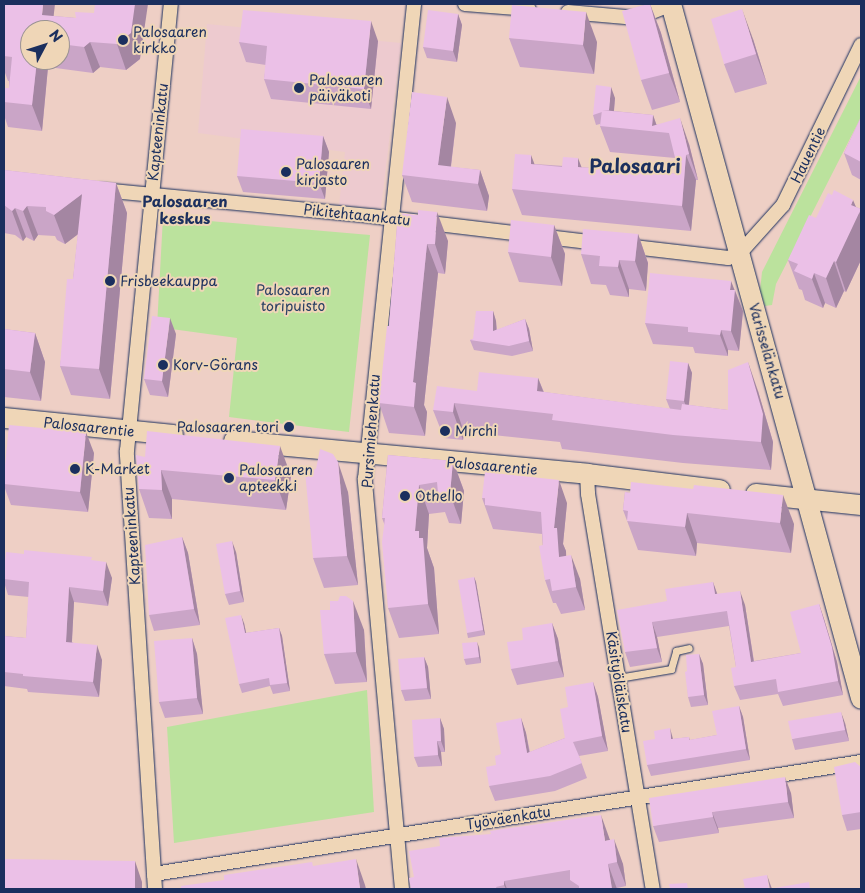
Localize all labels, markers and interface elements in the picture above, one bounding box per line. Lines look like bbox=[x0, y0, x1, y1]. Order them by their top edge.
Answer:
north arrow bbox=[20, 20, 70, 70]
place label: Palosaaren kirkko bbox=[133, 24, 207, 56]
text: N bbox=[44, 25, 68, 47]
marker: Palosaaren kirkko bbox=[117, 34, 129, 46]
place label: Palosaaren päiväkoti bbox=[309, 72, 383, 104]
street label: Kapteeninkatu bbox=[145, 82, 171, 182]
marker: Palosaaren päiväkoti bbox=[293, 82, 305, 94]
street label: Hauentie bbox=[787, 124, 829, 186]
district label: Palosaari bbox=[589, 155, 681, 177]
place label: Palosaaren kirjasto bbox=[296, 156, 370, 188]
marker: Palosaaren kirjasto bbox=[280, 166, 292, 178]
district label: Palosaaren keskus bbox=[142, 191, 228, 226]
street label: Pikitehtaankatu bbox=[303, 201, 411, 229]
place label: Frisbeekauppa bbox=[120, 273, 217, 289]
marker: Frisbeekauppa bbox=[104, 275, 116, 287]
park label: Palosaaren toripuisto bbox=[256, 282, 330, 314]
street label: Varisselänkatu bbox=[745, 301, 789, 401]
place label: Korv-Görans bbox=[173, 357, 258, 373]
marker: Korv-Görans bbox=[157, 359, 169, 371]
street label: Pursimiehenkatu bbox=[359, 373, 383, 489]
street label: Palosaarentie bbox=[43, 414, 135, 440]
place label: Palosaaren tori bbox=[177, 419, 279, 435]
marker: Palosaaren tori bbox=[283, 421, 295, 433]
place label: Mirchi bbox=[455, 423, 497, 439]
marker: Mirchi bbox=[439, 425, 451, 437]
street label: Palosaarentie bbox=[446, 454, 538, 478]
place label: K-Market bbox=[85, 461, 150, 477]
place label: Palosaaren apteekki bbox=[239, 462, 313, 494]
marker: K-Market bbox=[69, 463, 81, 475]
marker: Palosaaren apteekki bbox=[223, 472, 235, 484]
street label: Kapteeninkatu bbox=[120, 486, 144, 586]
place label: Othello bbox=[415, 488, 463, 504]
marker: Othello bbox=[399, 490, 411, 502]
street label: Käsityöläiskatu bbox=[603, 630, 635, 734]
street label: Työväenkatu bbox=[464, 803, 552, 833]

